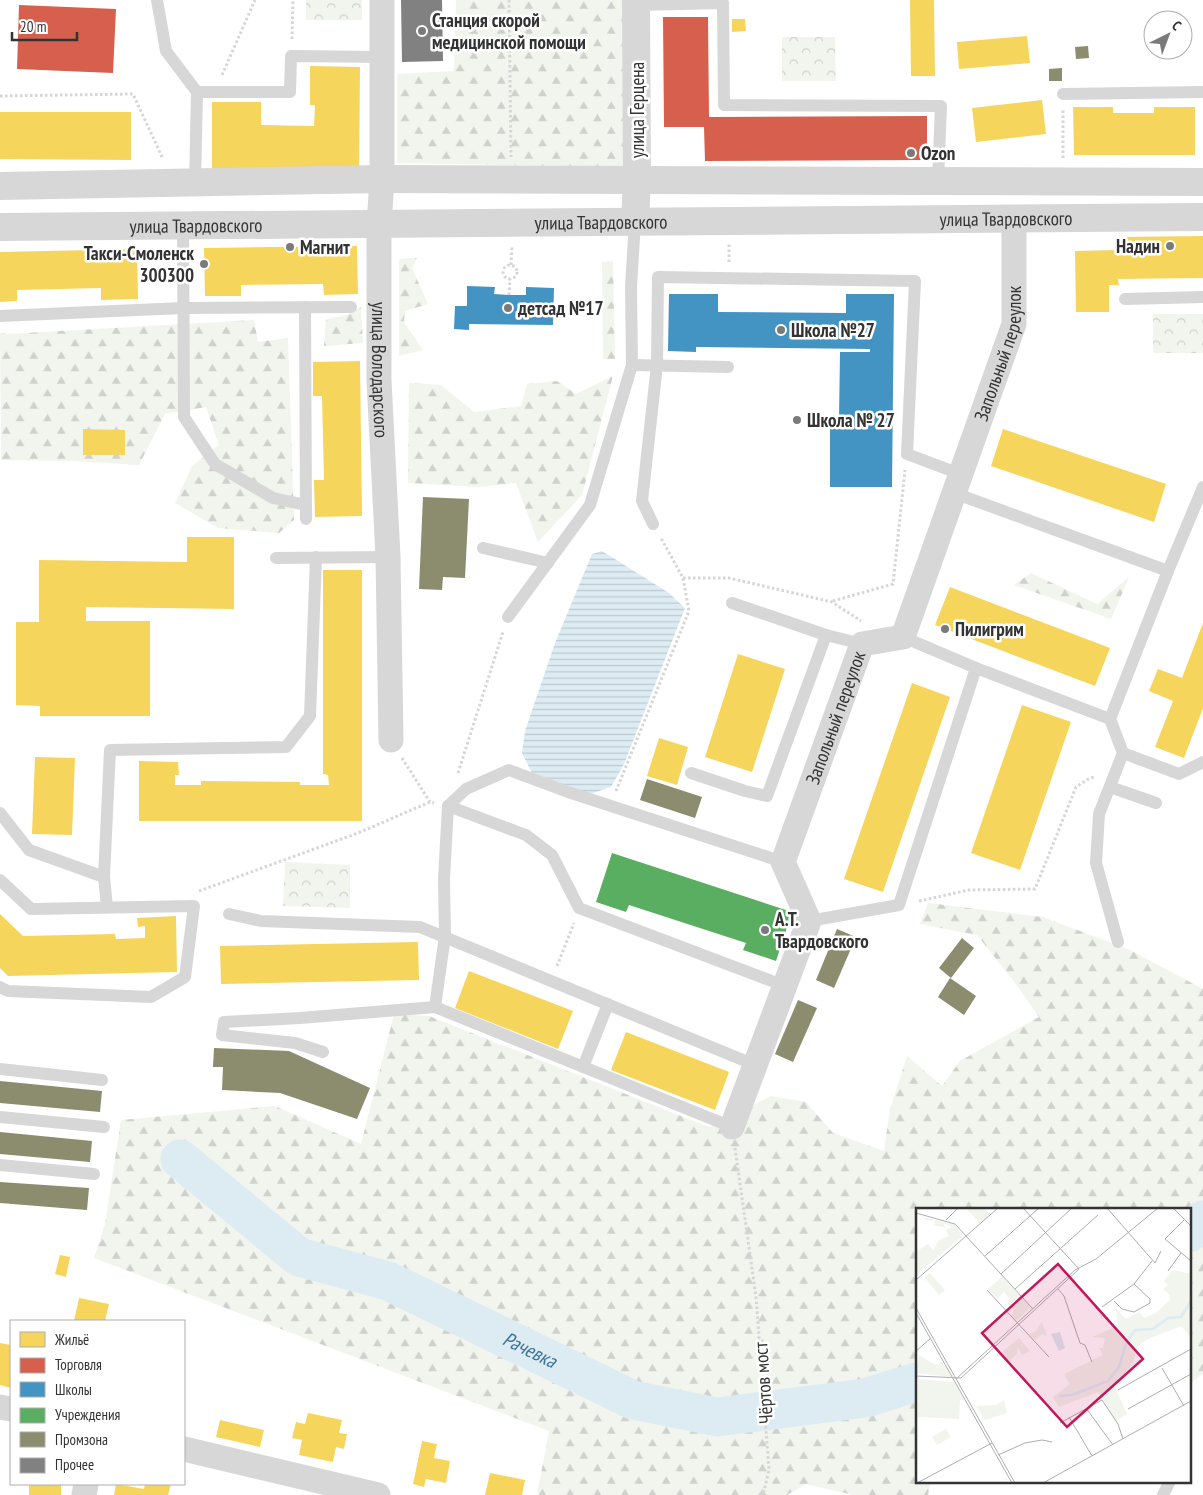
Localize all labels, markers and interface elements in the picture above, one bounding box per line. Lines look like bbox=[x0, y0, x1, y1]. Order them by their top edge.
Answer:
place label: Станция скорой медицинской помощи bbox=[432, 8, 586, 54]
scale bar bbox=[12, 10, 78, 42]
north arrow bbox=[1143, 10, 1193, 60]
text: 20 m bbox=[20, 17, 46, 36]
text: С bbox=[1168, 17, 1186, 35]
marker: Станция скорой медицинской помощи bbox=[416, 25, 428, 37]
street label: улица Герцена bbox=[625, 62, 649, 158]
place label: Ozon bbox=[921, 141, 955, 165]
marker: Ozon bbox=[905, 147, 917, 159]
street label: улица Твардовского bbox=[939, 206, 1073, 231]
street label: улица Твардовского bbox=[534, 209, 668, 235]
street label: улица Твардовского bbox=[129, 213, 263, 238]
place label: Надин bbox=[1116, 234, 1160, 258]
place label: Магнит bbox=[300, 235, 350, 259]
marker: Надин bbox=[1164, 240, 1176, 252]
place label: Такси-Смоленск 300300 bbox=[84, 241, 194, 287]
marker: Магнит bbox=[284, 241, 296, 253]
marker: Такси-Смоленск 300300 bbox=[198, 258, 210, 270]
street label: Запольный переулок bbox=[969, 285, 1026, 424]
place label: детсад №17 bbox=[517, 296, 604, 320]
street label: улица Володарского bbox=[367, 302, 394, 439]
marker: детсад №17 bbox=[502, 302, 514, 314]
place label: Школа №27 bbox=[791, 318, 875, 342]
marker: Школа №27 bbox=[775, 324, 787, 336]
place label: Школа № 27 bbox=[807, 408, 895, 432]
marker: Школа № 27 bbox=[791, 414, 803, 426]
place label: Пилигрим bbox=[955, 617, 1024, 641]
marker: Пилигрим bbox=[939, 623, 951, 635]
street label: Запольный переулок bbox=[800, 647, 871, 788]
place label: А.Т. Твардовского bbox=[774, 907, 869, 953]
marker: А.Т. Твардовского bbox=[759, 924, 771, 936]
inset map bbox=[916, 1208, 1190, 1482]
legend bbox=[10, 1320, 185, 1485]
water label: Рачевка bbox=[499, 1326, 562, 1374]
text: Жильё bbox=[54, 1330, 89, 1349]
street label: Чёртов мост bbox=[748, 1341, 778, 1425]
text: Торговля bbox=[55, 1355, 102, 1374]
text: Школы bbox=[55, 1380, 92, 1399]
text: Учреждения bbox=[55, 1405, 121, 1424]
text: Промзона bbox=[55, 1430, 108, 1449]
text: Прочее bbox=[55, 1455, 94, 1474]

